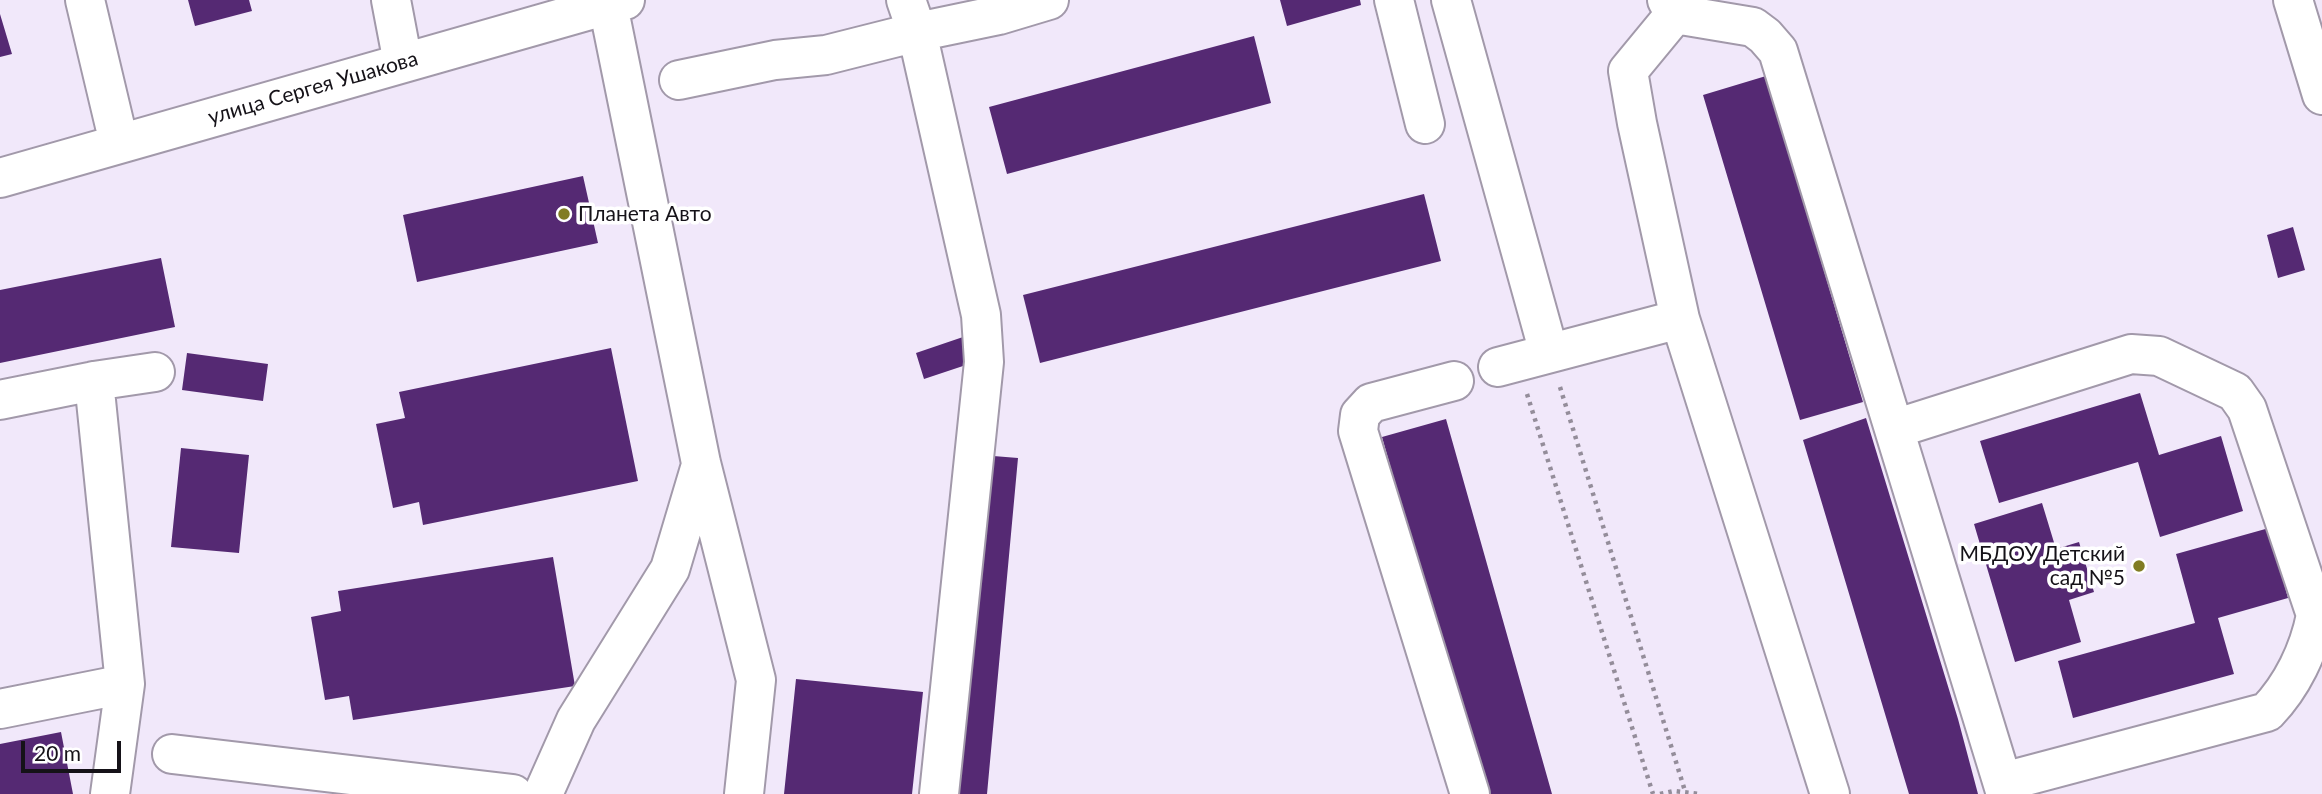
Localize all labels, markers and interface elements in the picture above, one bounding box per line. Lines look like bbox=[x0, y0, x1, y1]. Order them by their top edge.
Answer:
street label: улица Сергея Ушакова bbox=[205, 46, 421, 130]
place label: Планета Авто bbox=[578, 201, 712, 227]
marker: Планета Авто bbox=[556, 206, 572, 222]
place label: МБДОУ Детский сад №5 bbox=[1960, 541, 2125, 591]
marker: МБДОУ Детский сад №5 bbox=[2131, 558, 2147, 574]
scale bar bbox=[24, 728, 124, 772]
text: 20 m bbox=[34, 740, 81, 765]

